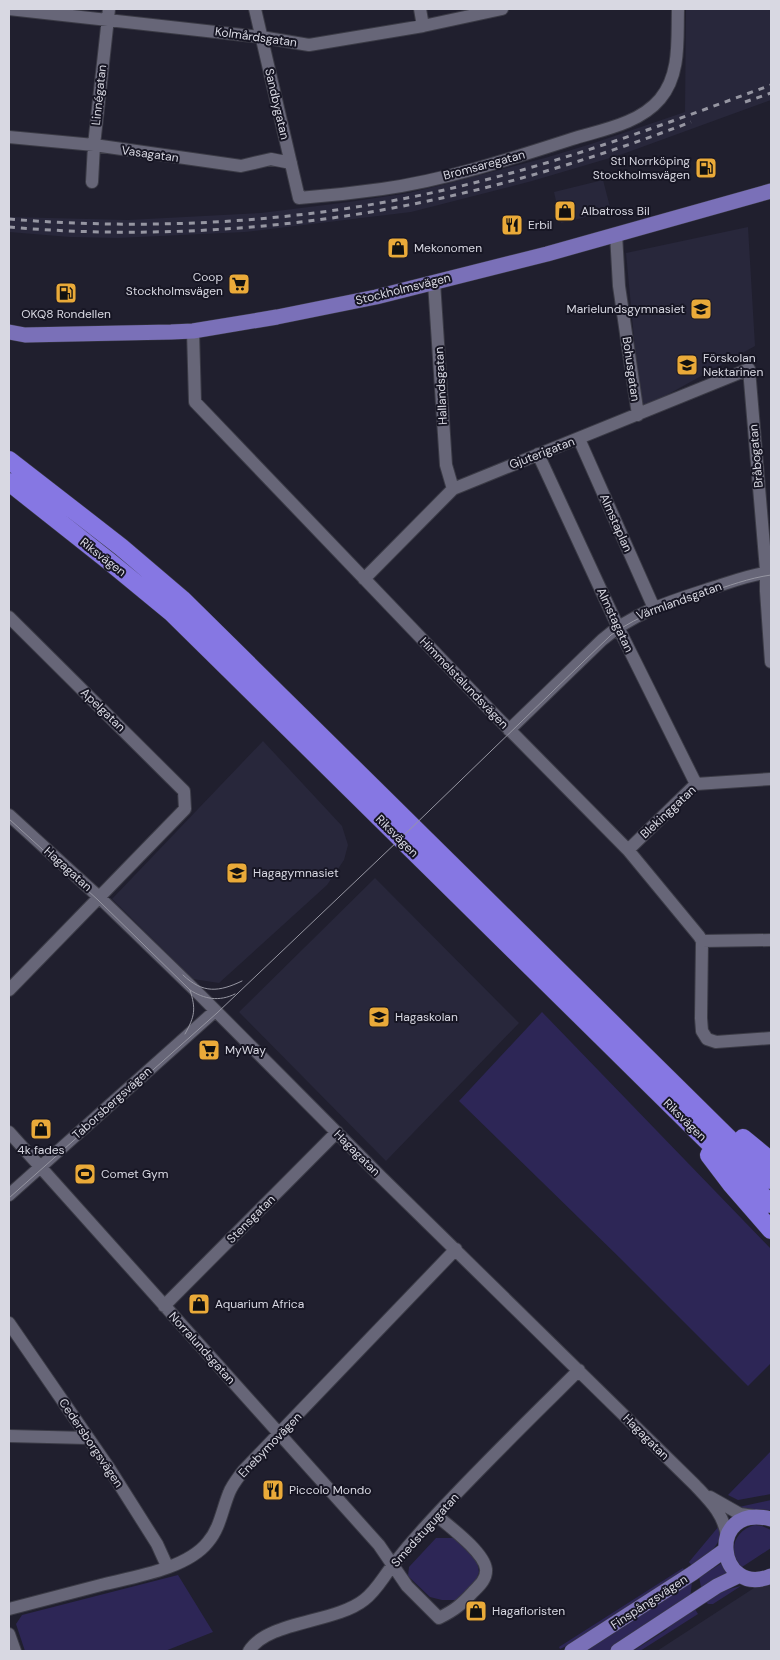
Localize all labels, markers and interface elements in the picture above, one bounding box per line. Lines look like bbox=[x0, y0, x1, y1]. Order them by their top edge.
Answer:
street label: Kolmårdsgatan bbox=[214, 23, 298, 51]
street label: Linnégatan bbox=[88, 64, 110, 126]
street label: Sandbygatan bbox=[261, 67, 293, 141]
street label: Vasagatan bbox=[120, 142, 180, 166]
street label: Bromsaregatan bbox=[441, 146, 527, 184]
place label: St1 Norrköping Stockholmsvägen bbox=[593, 153, 690, 183]
fuel station icon: St1 Norrköping Stockholmsvägen bbox=[694, 156, 718, 180]
shop icon: Albatross Bil bbox=[553, 199, 577, 223]
place label: Albatross Bil bbox=[581, 203, 650, 219]
restaurant icon: Erbil bbox=[500, 213, 524, 237]
place label: Erbil bbox=[528, 217, 552, 233]
shop icon: Mekonomen bbox=[386, 236, 410, 260]
place label: Mekonomen bbox=[414, 240, 482, 256]
place label: Coop Stockholmsvägen bbox=[126, 269, 223, 299]
street label: Stockholmsvägen bbox=[354, 269, 452, 309]
supermarket icon: Coop Stockholmsvägen bbox=[227, 272, 251, 296]
fuel station icon: OKQ8 Rondellen bbox=[54, 281, 78, 305]
school or university icon: Marielundsgymnasiet bbox=[689, 297, 713, 321]
place label: Marielundsgymnasiet bbox=[567, 301, 685, 317]
place label: OKQ8 Rondellen bbox=[21, 306, 111, 322]
street label: Bohusgatan bbox=[619, 336, 643, 403]
street label: Hallandsgatan bbox=[431, 346, 451, 425]
place label: Förskolan Nektarinen bbox=[703, 350, 763, 380]
school or university icon: Förskolan Nektarinen bbox=[675, 353, 699, 377]
street label: Bråbogatan bbox=[745, 423, 767, 488]
street label: Gjuterigatan bbox=[507, 433, 577, 473]
street label: Almstaplan bbox=[596, 491, 636, 555]
street label: Riksvägen bbox=[77, 534, 129, 580]
street label: Värmlandsgatan bbox=[634, 578, 724, 624]
street label: Almstagatan bbox=[593, 585, 637, 655]
street label: Himmelstalundsvägen bbox=[416, 634, 512, 732]
street label: Apelgatan bbox=[77, 685, 129, 735]
street label: Blekinggatan bbox=[637, 782, 699, 842]
street label: Riksvägen bbox=[372, 811, 422, 861]
street label: Hagagatan bbox=[41, 843, 95, 895]
school or university icon: Hagagymnasiet bbox=[225, 861, 249, 885]
place label: Hagagymnasiet bbox=[253, 865, 339, 881]
school or university icon: Hagaskolan bbox=[367, 1005, 391, 1029]
place label: Hagaskolan bbox=[395, 1009, 458, 1025]
supermarket icon: MyWay bbox=[197, 1038, 221, 1062]
place label: MyWay bbox=[225, 1042, 266, 1058]
street label: Taborsbergsvägen bbox=[69, 1063, 155, 1143]
street label: Riksvägen bbox=[660, 1095, 710, 1145]
shop icon: 4k fades bbox=[29, 1117, 53, 1141]
street label: Hagagatan bbox=[330, 1126, 384, 1180]
place label: 4k fades bbox=[17, 1142, 65, 1158]
sports icon: Comet Gym bbox=[73, 1162, 97, 1186]
place label: Comet Gym bbox=[101, 1166, 168, 1182]
street label: Stensgatan bbox=[223, 1191, 279, 1247]
shop icon: Aquarium Africa bbox=[187, 1292, 211, 1316]
place label: Aquarium Africa bbox=[215, 1296, 304, 1312]
street label: Norralundsgatan bbox=[165, 1308, 239, 1388]
street label: Cedersborgsvägen bbox=[55, 1395, 127, 1491]
street label: Enebymovägen bbox=[235, 1409, 305, 1481]
street label: Hagagatan bbox=[619, 1410, 673, 1464]
restaurant icon: Piccolo Mondo bbox=[261, 1478, 285, 1502]
place label: Piccolo Mondo bbox=[289, 1482, 371, 1498]
street label: Smedstugugatan bbox=[388, 1490, 462, 1570]
street label: Finspångsvägen bbox=[608, 1571, 690, 1633]
shop icon: Hagafloristen bbox=[464, 1599, 488, 1623]
place label: Hagafloristen bbox=[492, 1603, 565, 1619]

